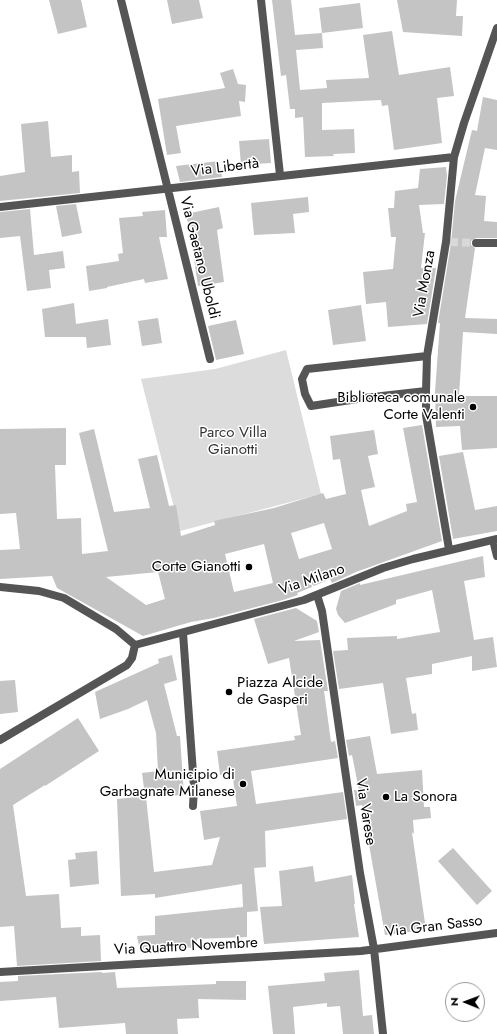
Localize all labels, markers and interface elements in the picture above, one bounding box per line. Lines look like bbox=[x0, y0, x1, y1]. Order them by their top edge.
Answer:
street label: Via Libertà bbox=[190, 155, 260, 181]
street label: Via Gaetano Uboldi bbox=[175, 195, 223, 321]
street label: Via Monza bbox=[410, 249, 440, 319]
place label: Biblioteca comunale Corte Valenti bbox=[337, 389, 465, 424]
marker: Biblioteca comunale Corte Valenti bbox=[468, 402, 478, 412]
park label: Parco Villa Gianotti bbox=[199, 424, 267, 459]
place label: Corte Gianotti bbox=[152, 558, 241, 576]
street label: Via Milano bbox=[277, 560, 347, 600]
marker: Corte Gianotti bbox=[244, 562, 254, 572]
place label: Piazza Alcide de Gasperi bbox=[237, 674, 323, 709]
marker: Piazza Alcide de Gasperi bbox=[224, 687, 234, 697]
place label: Municipio di Garbagnate Milanese bbox=[100, 766, 235, 801]
street label: Via Varese bbox=[351, 777, 379, 847]
marker: Municipio di Garbagnate Milanese bbox=[238, 779, 248, 789]
place label: La Sonora bbox=[394, 788, 457, 806]
marker: La Sonora bbox=[381, 792, 391, 802]
street label: Via Gran Sasso bbox=[384, 912, 484, 942]
street label: Via Quattro Novembre bbox=[114, 934, 258, 960]
north arrow bbox=[445, 982, 485, 1022]
text: N bbox=[446, 997, 462, 1006]

